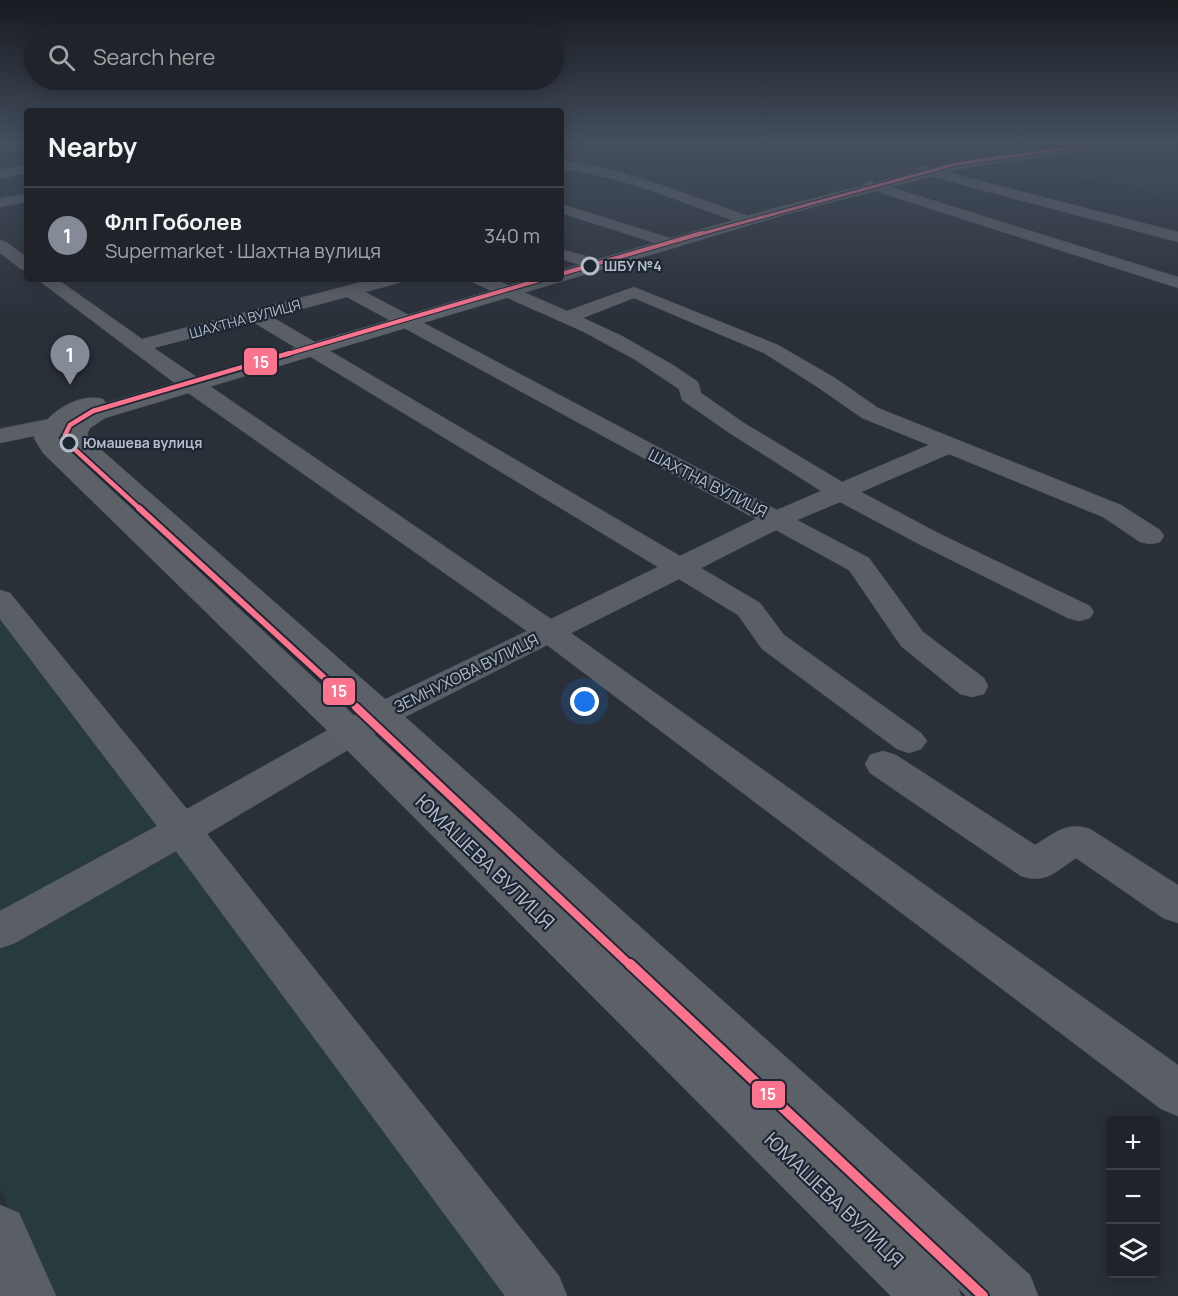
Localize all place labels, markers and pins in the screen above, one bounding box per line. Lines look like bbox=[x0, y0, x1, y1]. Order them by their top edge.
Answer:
place label: ШБУ №4 bbox=[604, 256, 662, 275]
marker: ШБУ №4 bbox=[581, 257, 599, 275]
pin: 1 bbox=[50, 336, 90, 385]
place label: Юмашева вулиця bbox=[83, 433, 202, 452]
marker: Юмашева вулиця bbox=[60, 434, 78, 452]

